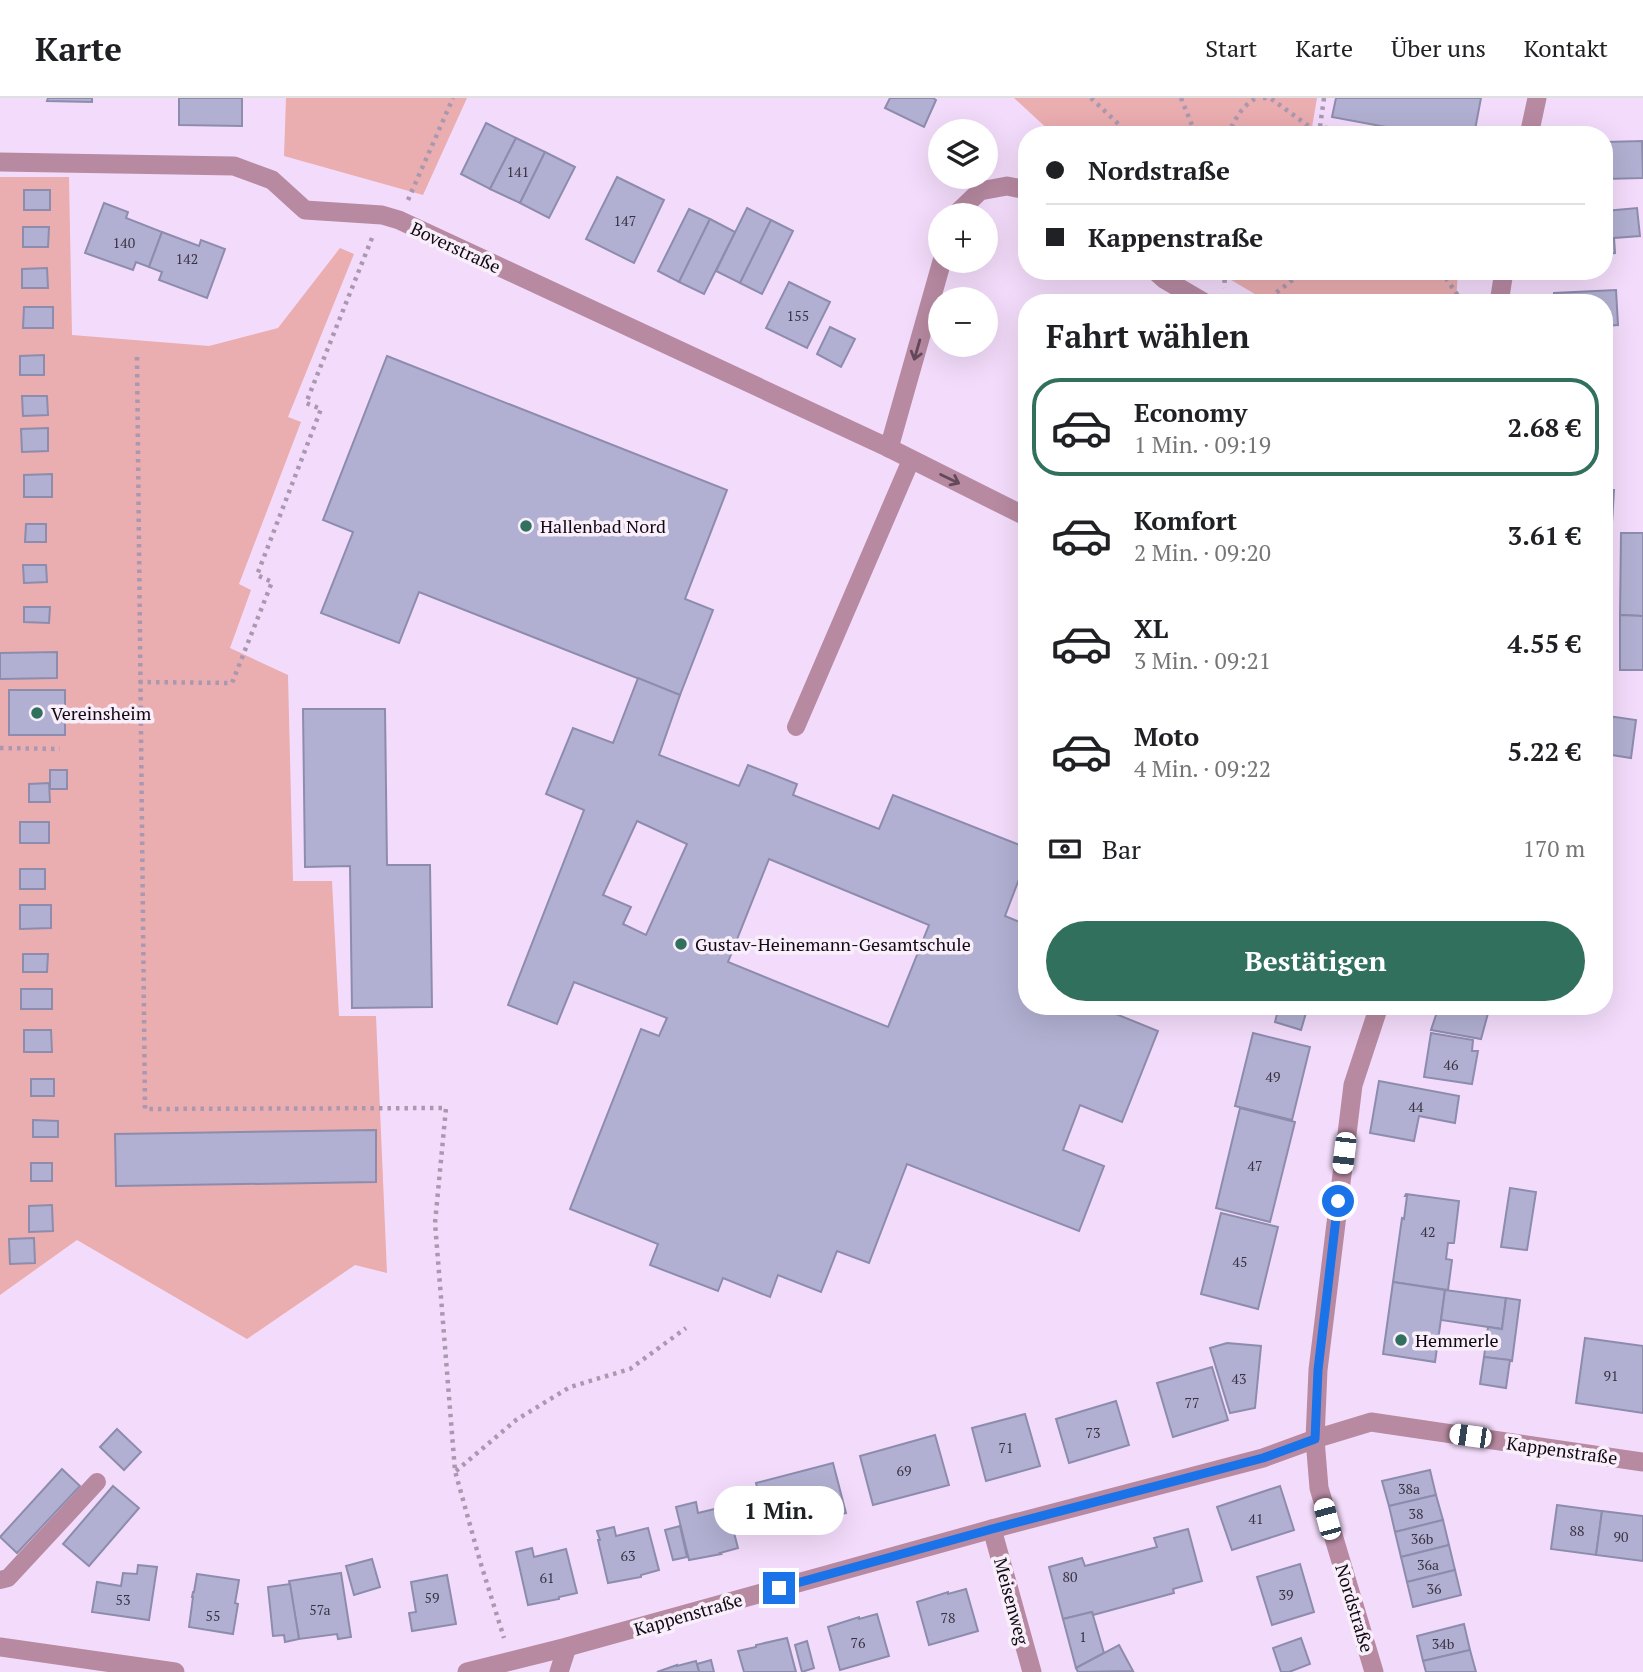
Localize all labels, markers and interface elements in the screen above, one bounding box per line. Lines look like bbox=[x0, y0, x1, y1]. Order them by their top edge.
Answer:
text: Karte bbox=[35, 27, 122, 70]
text: Start bbox=[1205, 32, 1257, 64]
text: Karte bbox=[1295, 32, 1353, 64]
text: Über uns bbox=[1391, 32, 1486, 64]
text: Kontakt bbox=[1524, 32, 1608, 64]
map controls bbox=[928, 119, 998, 357]
button: layers bbox=[928, 119, 998, 189]
text: Nordstraße bbox=[1088, 153, 1230, 187]
house number: 141 bbox=[507, 162, 529, 181]
button: + bbox=[928, 203, 998, 273]
house number: 147 bbox=[614, 211, 636, 230]
street label: Boverstraße bbox=[407, 216, 505, 278]
text: Kappenstraße bbox=[1088, 220, 1263, 254]
house number: 140 bbox=[113, 233, 135, 252]
house number: 142 bbox=[176, 249, 198, 268]
button: − bbox=[928, 287, 998, 357]
house number: 155 bbox=[787, 306, 809, 325]
text: Fahrt wählen bbox=[1046, 315, 1250, 357]
one-way arrow bbox=[909, 339, 922, 361]
text: Economy bbox=[1134, 395, 1247, 429]
icon: car bbox=[1050, 396, 1113, 459]
text: 2.68 € bbox=[1508, 410, 1581, 444]
text: 1 Min. · 09:19 bbox=[1134, 429, 1271, 460]
one-way arrow bbox=[939, 472, 960, 486]
text: Komfort bbox=[1134, 503, 1237, 537]
icon: car bbox=[1050, 504, 1113, 567]
place label: Hallenbad Nord bbox=[540, 514, 666, 538]
marker: Hallenbad Nord bbox=[518, 518, 534, 534]
text: 3.61 € bbox=[1508, 518, 1581, 552]
text: 2 Min. · 09:20 bbox=[1134, 537, 1271, 568]
text: XL bbox=[1134, 611, 1168, 645]
icon: car bbox=[1050, 612, 1113, 675]
text: 4.55 € bbox=[1508, 626, 1581, 660]
text: 3 Min. · 09:21 bbox=[1134, 645, 1271, 676]
place label: Vereinsheim bbox=[51, 701, 152, 725]
marker: Vereinsheim bbox=[29, 705, 45, 721]
text: Moto bbox=[1134, 719, 1199, 753]
icon: car bbox=[1050, 720, 1113, 783]
text: 5.22 € bbox=[1508, 734, 1581, 768]
text: 4 Min. · 09:22 bbox=[1134, 753, 1271, 784]
icon: cash bbox=[1046, 830, 1084, 868]
text: Bar bbox=[1102, 832, 1141, 866]
text: 170 m bbox=[1523, 833, 1585, 864]
button: Bestätigen bbox=[1046, 921, 1585, 1001]
place label: Gustav-Heinemann-Gesamtschule bbox=[695, 932, 971, 956]
marker: Gustav-Heinemann-Gesamtschule bbox=[673, 936, 689, 952]
house number: 46 bbox=[1444, 1055, 1459, 1074]
house number: 49 bbox=[1266, 1067, 1280, 1086]
house number: 44 bbox=[1409, 1097, 1424, 1116]
car bbox=[1332, 1131, 1357, 1175]
house number: 47 bbox=[1248, 1156, 1262, 1175]
route start bbox=[1322, 1185, 1354, 1217]
house number: 42 bbox=[1421, 1222, 1435, 1241]
house number: 45 bbox=[1233, 1252, 1247, 1271]
place label: Hemmerle bbox=[1415, 1328, 1499, 1352]
marker: Hemmerle bbox=[1393, 1332, 1409, 1348]
house number: 91 bbox=[1604, 1366, 1618, 1385]
house number: 43 bbox=[1232, 1369, 1246, 1388]
house number: 77 bbox=[1185, 1393, 1199, 1412]
house number: 73 bbox=[1086, 1423, 1100, 1442]
car bbox=[1448, 1423, 1493, 1449]
street label: Kappenstraße bbox=[1505, 1430, 1619, 1470]
house number: 71 bbox=[999, 1438, 1013, 1457]
house number: 69 bbox=[897, 1461, 911, 1480]
house number: 38a bbox=[1398, 1479, 1420, 1498]
callout: 1 Min. bbox=[714, 1486, 844, 1536]
text: 1 Min. bbox=[744, 1495, 814, 1526]
car bbox=[1312, 1496, 1343, 1542]
house number: 38 bbox=[1409, 1504, 1423, 1523]
house number: 41 bbox=[1249, 1509, 1263, 1528]
house number: 88 bbox=[1570, 1521, 1584, 1540]
house number: 90 bbox=[1614, 1527, 1628, 1546]
house number: 36b bbox=[1411, 1529, 1434, 1548]
house number: 63 bbox=[621, 1546, 635, 1565]
street label: Meisenweg bbox=[989, 1555, 1035, 1648]
house number: 36a bbox=[1417, 1555, 1439, 1574]
street label: Nordstraße bbox=[1330, 1561, 1380, 1655]
house number: 80 bbox=[1063, 1567, 1077, 1586]
house number: 61 bbox=[540, 1568, 554, 1587]
route end bbox=[763, 1572, 795, 1604]
house number: 36 bbox=[1427, 1579, 1442, 1598]
house number: 39 bbox=[1279, 1585, 1293, 1604]
street label: Kappenstraße bbox=[631, 1587, 745, 1641]
house number: 59 bbox=[425, 1588, 439, 1607]
house number: 53 bbox=[116, 1590, 130, 1609]
house number: 57a bbox=[309, 1600, 331, 1619]
house number: 55 bbox=[206, 1606, 220, 1625]
house number: 78 bbox=[941, 1608, 955, 1627]
house number: 1 bbox=[1079, 1627, 1087, 1646]
house number: 76 bbox=[851, 1633, 866, 1652]
house number: 34b bbox=[1432, 1634, 1455, 1653]

